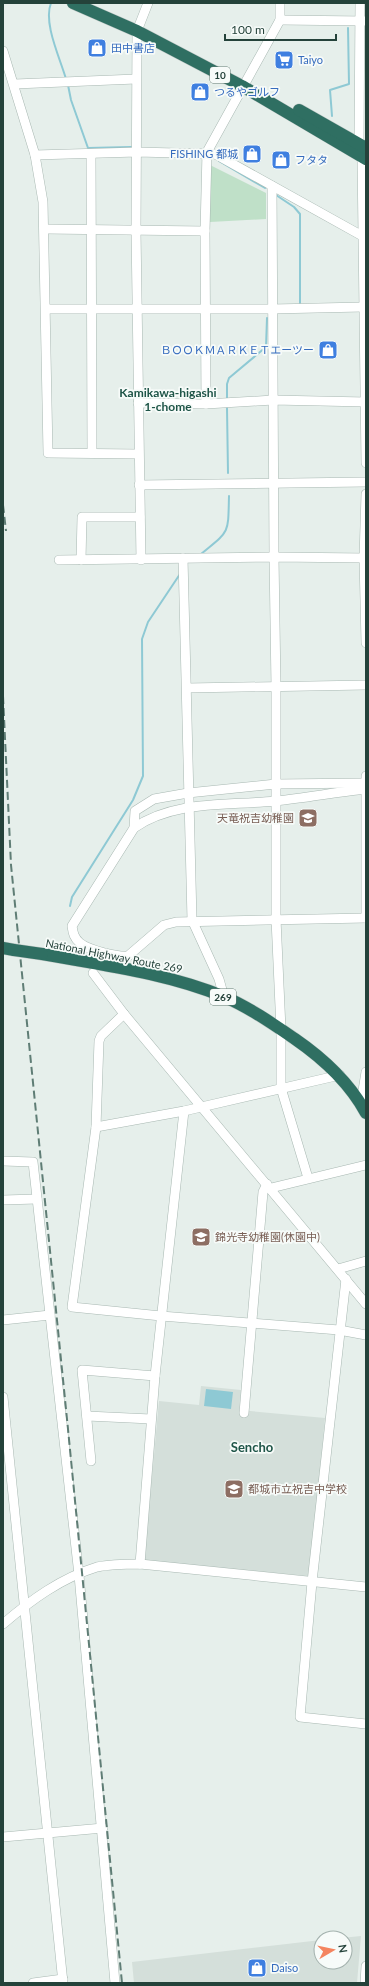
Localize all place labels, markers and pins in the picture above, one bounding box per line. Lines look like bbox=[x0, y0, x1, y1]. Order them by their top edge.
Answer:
shop icon: 田中書店 bbox=[86, 37, 108, 59]
place label: 田中書店 bbox=[111, 41, 155, 54]
supermarket icon: Taiyo bbox=[273, 49, 295, 71]
place label: Taiyo bbox=[298, 53, 323, 66]
shop icon: つるやゴルフ bbox=[189, 81, 211, 103]
place label: つるやゴルフ bbox=[214, 85, 280, 98]
shop icon: FISHING 都城 bbox=[241, 143, 263, 165]
place label: FISHING 都城 bbox=[170, 147, 238, 160]
shop icon: フタタ bbox=[270, 149, 292, 171]
place label: フタタ bbox=[295, 153, 328, 166]
shop icon: ＢＯＯＫＭＡＲＫＥＴエーツー bbox=[317, 339, 339, 361]
place label: ＢＯＯＫＭＡＲＫＥＴエーツー bbox=[160, 343, 314, 356]
school or university icon: 天竜祝吉幼稚園 bbox=[297, 807, 319, 829]
place label: 天竜祝吉幼稚園 bbox=[217, 811, 294, 824]
school or university icon: 錦光寺幼稚園(休園中) bbox=[190, 1226, 212, 1248]
place label: 錦光寺幼稚園(休園中) bbox=[215, 1230, 320, 1243]
school or university icon: 都城市立祝吉中学校 bbox=[223, 1478, 245, 1500]
place label: 都城市立祝吉中学校 bbox=[248, 1482, 347, 1495]
shop icon: Daiso bbox=[246, 1957, 268, 1979]
place label: Daiso bbox=[271, 1961, 298, 1974]

